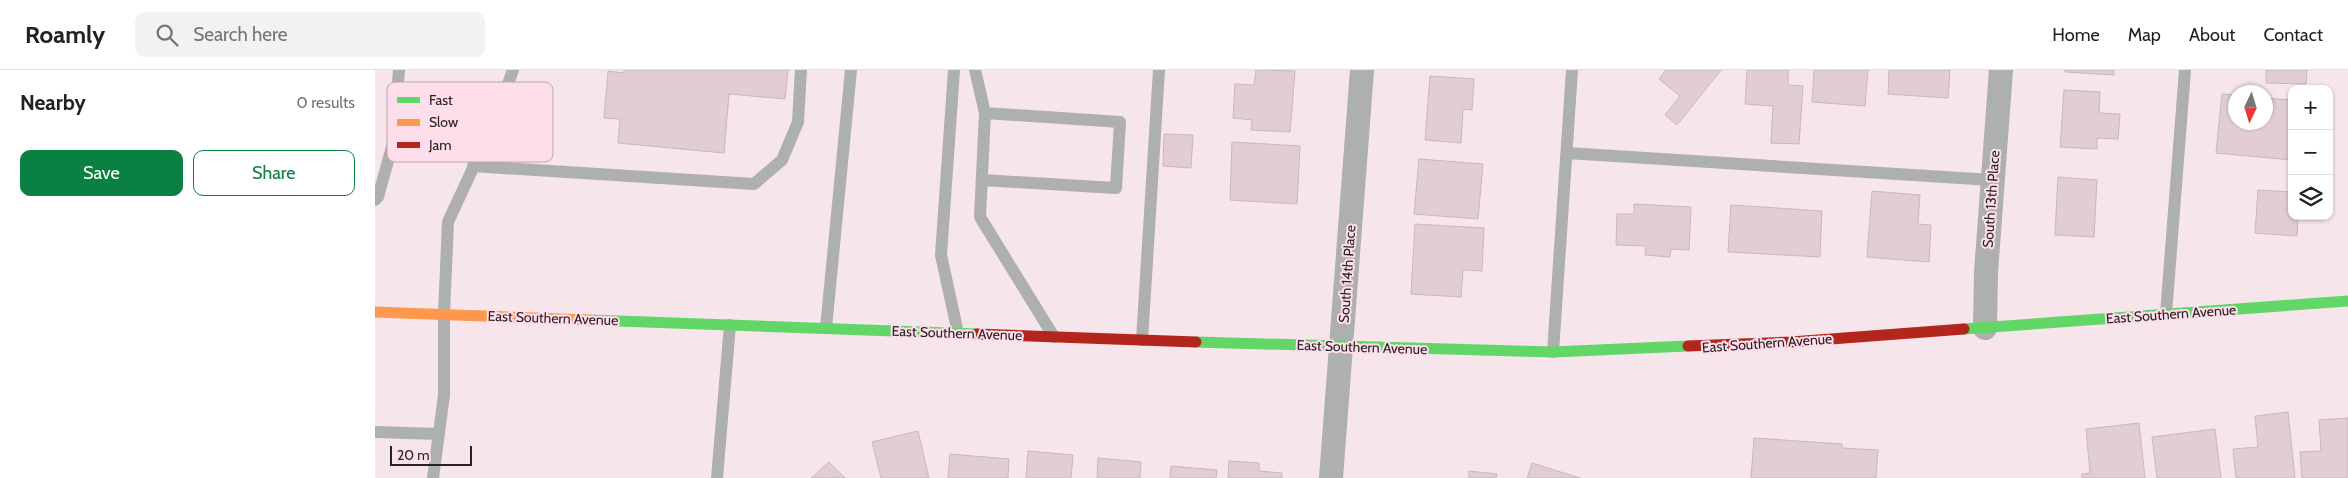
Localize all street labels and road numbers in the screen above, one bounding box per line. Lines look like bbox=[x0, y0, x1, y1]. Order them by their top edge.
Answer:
street label: South 13th Place bbox=[1979, 150, 2003, 248]
street label: South 14th Place bbox=[1335, 224, 1359, 324]
street label: East Southern Avenue bbox=[2105, 300, 2237, 328]
street label: East Southern Avenue bbox=[487, 307, 619, 329]
street label: East Southern Avenue bbox=[891, 322, 1023, 344]
street label: East Southern Avenue bbox=[1701, 329, 1833, 357]
street label: East Southern Avenue bbox=[1296, 336, 1428, 358]

